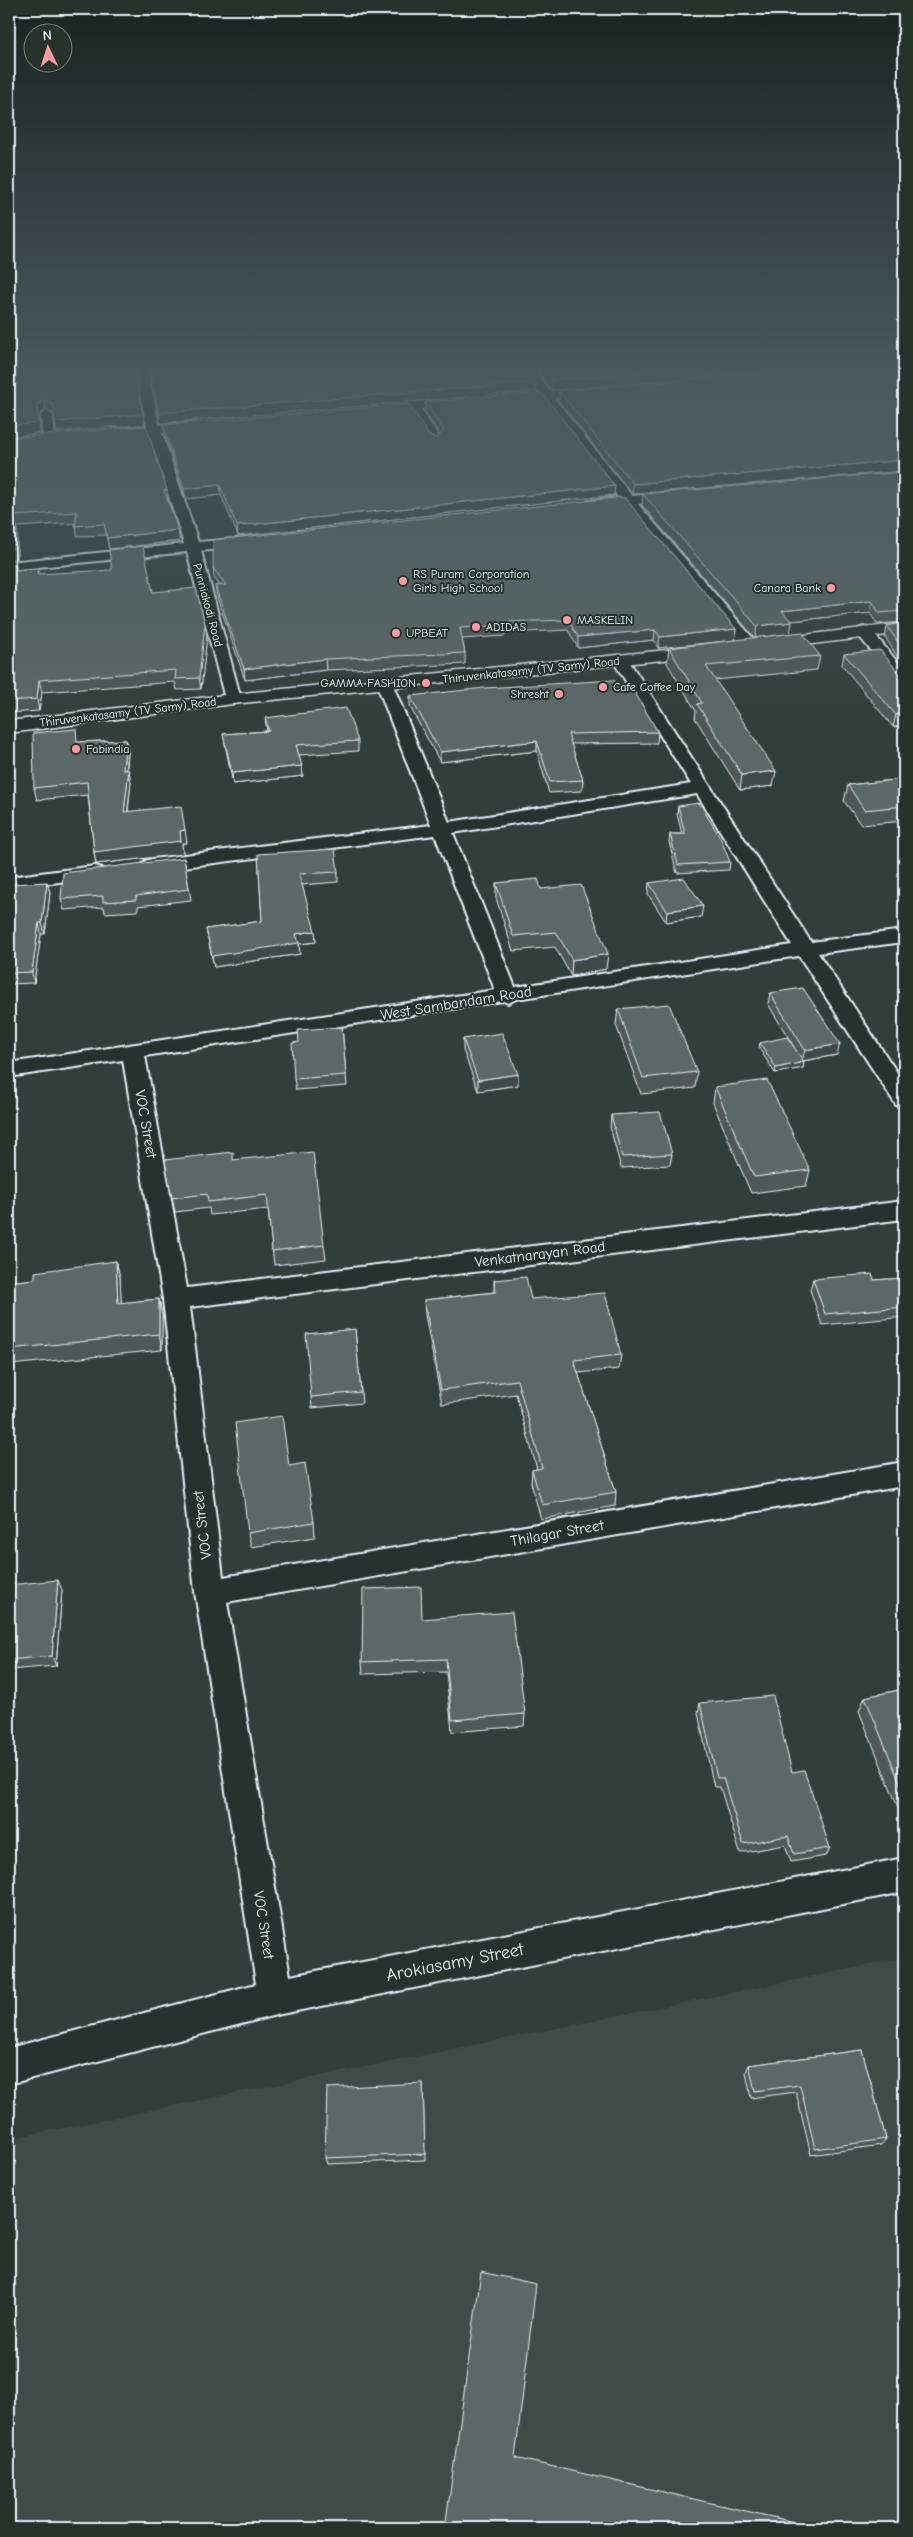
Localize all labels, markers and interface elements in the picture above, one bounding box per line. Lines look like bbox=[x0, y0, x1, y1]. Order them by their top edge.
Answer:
north arrow bbox=[22, 22, 72, 72]
text: N bbox=[42, 27, 52, 44]
street label: Punniakodi Road bbox=[190, 562, 226, 648]
place label: RS Puram Corporation Girls High School bbox=[413, 567, 529, 595]
marker: RS Puram Corporation Girls High School bbox=[397, 575, 409, 587]
place label: Canara Bank bbox=[754, 581, 821, 595]
marker: Canara Bank bbox=[825, 582, 837, 594]
place label: MASKELIN bbox=[577, 613, 633, 627]
marker: MASKELIN bbox=[561, 614, 573, 626]
place label: ADIDAS bbox=[486, 620, 526, 634]
marker: ADIDAS bbox=[470, 621, 482, 633]
place label: UPBEAT bbox=[406, 626, 449, 640]
marker: UPBEAT bbox=[390, 627, 402, 639]
street label: Thiruvenkatasamy (TV Samy) Road bbox=[442, 654, 620, 686]
place label: GAMMA FASHION bbox=[320, 676, 416, 690]
marker: GAMMA FASHION bbox=[420, 677, 432, 689]
place label: Cafe Coffee Day bbox=[613, 680, 696, 694]
marker: Cafe Coffee Day bbox=[597, 681, 609, 693]
place label: Shresht bbox=[511, 687, 550, 701]
marker: Shresht bbox=[553, 688, 565, 700]
street label: Thiruvenkatasamy (TV Samy) Road bbox=[39, 694, 217, 730]
place label: Fabindia bbox=[86, 742, 130, 756]
marker: Fabindia bbox=[70, 743, 82, 755]
street label: West Sambandam Road bbox=[379, 982, 533, 1024]
street label: VOC Street bbox=[131, 1089, 161, 1160]
street label: Venkatnarayan Road bbox=[474, 1237, 606, 1271]
street label: VOC Street bbox=[189, 1489, 215, 1560]
street label: Thilagar Street bbox=[509, 1516, 606, 1550]
street label: VOC Street bbox=[250, 1890, 278, 1961]
street label: Arokiasamy Street bbox=[385, 1939, 526, 1986]

